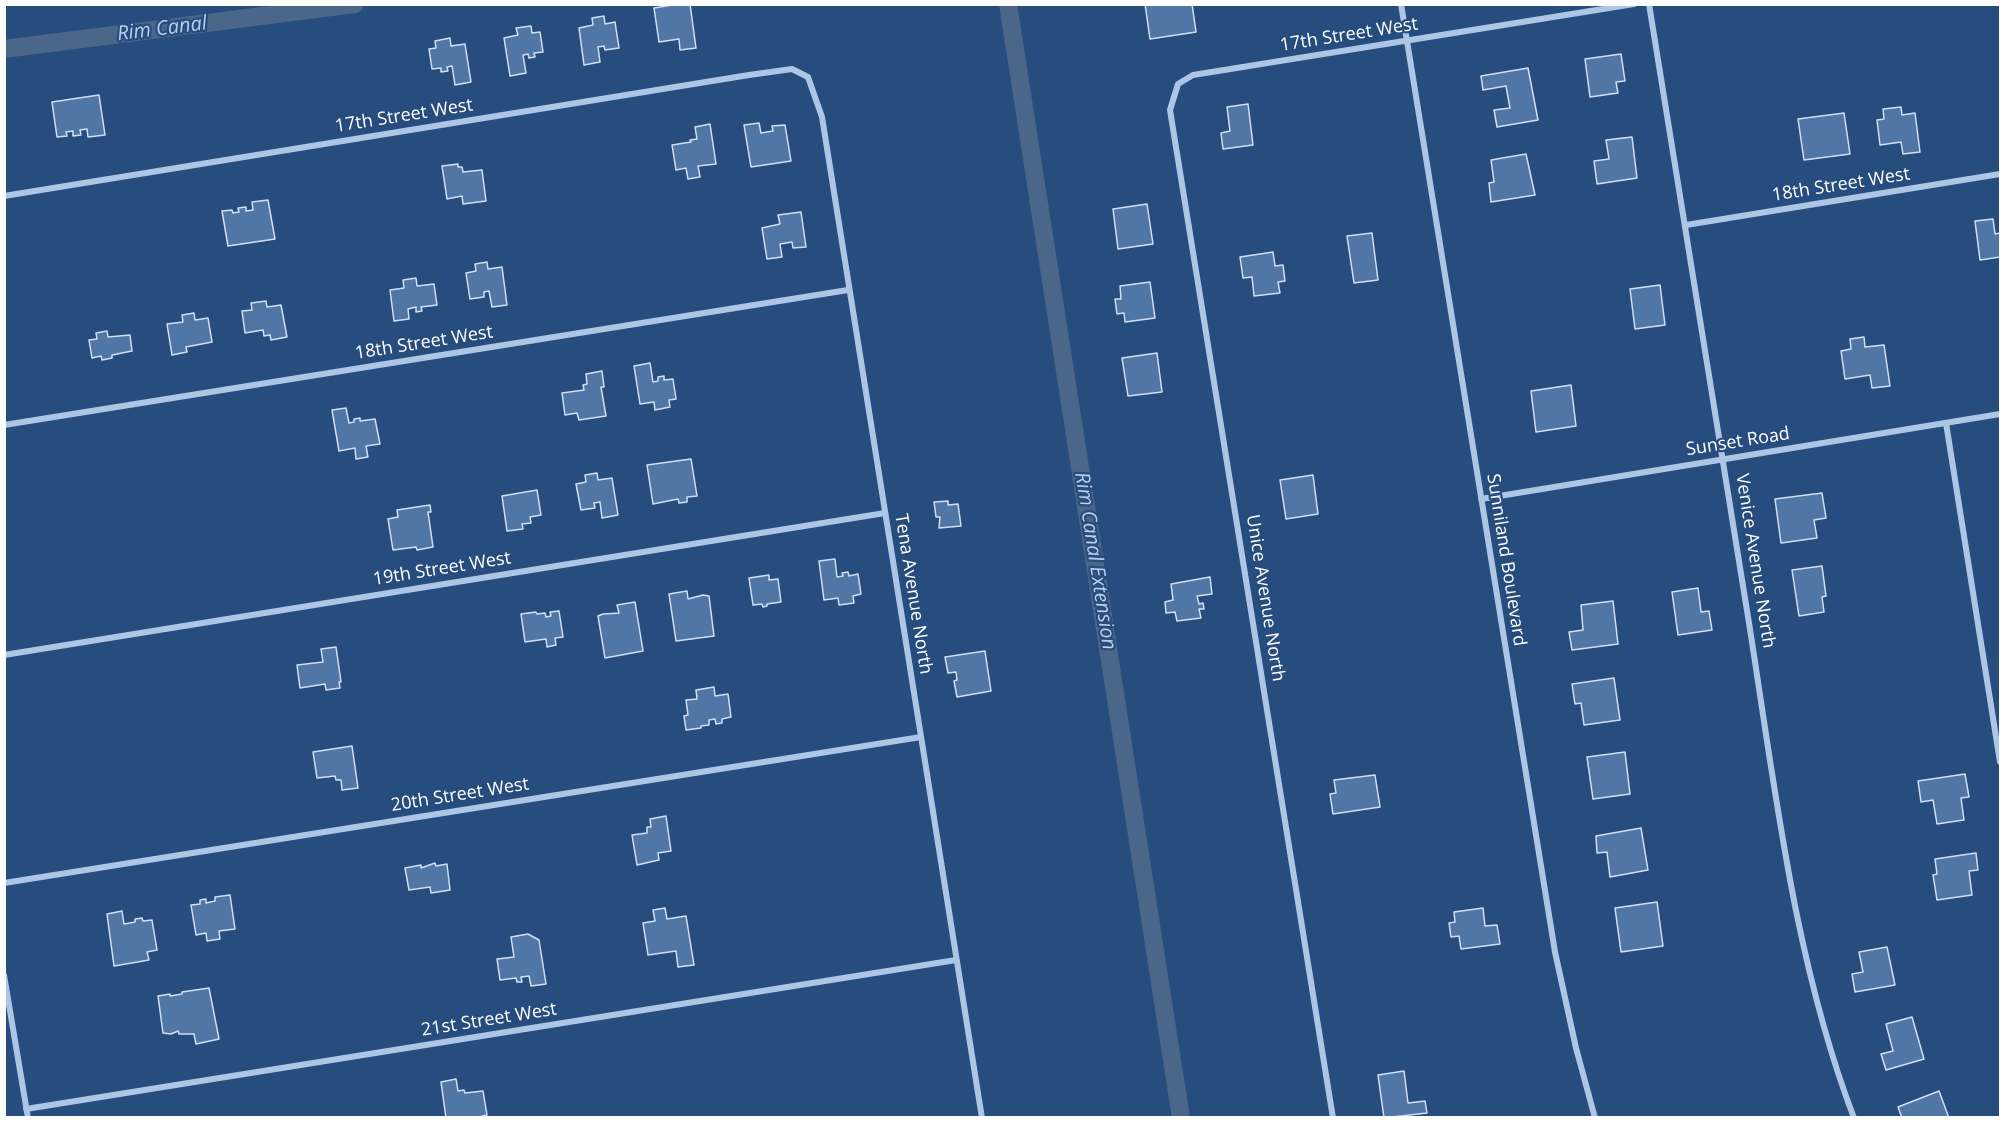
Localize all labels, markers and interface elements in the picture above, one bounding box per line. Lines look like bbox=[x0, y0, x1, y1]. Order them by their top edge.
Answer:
water label: Rim Canal bbox=[116, 12, 208, 46]
street label: 17th Street West bbox=[1278, 13, 1420, 57]
street label: 17th Street West bbox=[333, 94, 475, 138]
street label: 18th Street West bbox=[1770, 163, 1912, 207]
street label: 18th Street West bbox=[353, 321, 495, 365]
street label: Sunset Road bbox=[1685, 423, 1791, 461]
water label: Rim Canal Extension bbox=[1069, 470, 1121, 652]
street label: Sunniland Boulevard bbox=[1482, 472, 1530, 648]
street label: Venice Avenue North bbox=[1731, 472, 1779, 650]
street label: Tena Avenue North bbox=[890, 512, 936, 676]
street label: Unice Avenue North bbox=[1241, 513, 1289, 683]
street label: 19th Street West bbox=[371, 547, 513, 591]
street label: 20th Street West bbox=[389, 773, 531, 817]
street label: 21st Street West bbox=[420, 999, 558, 1041]

